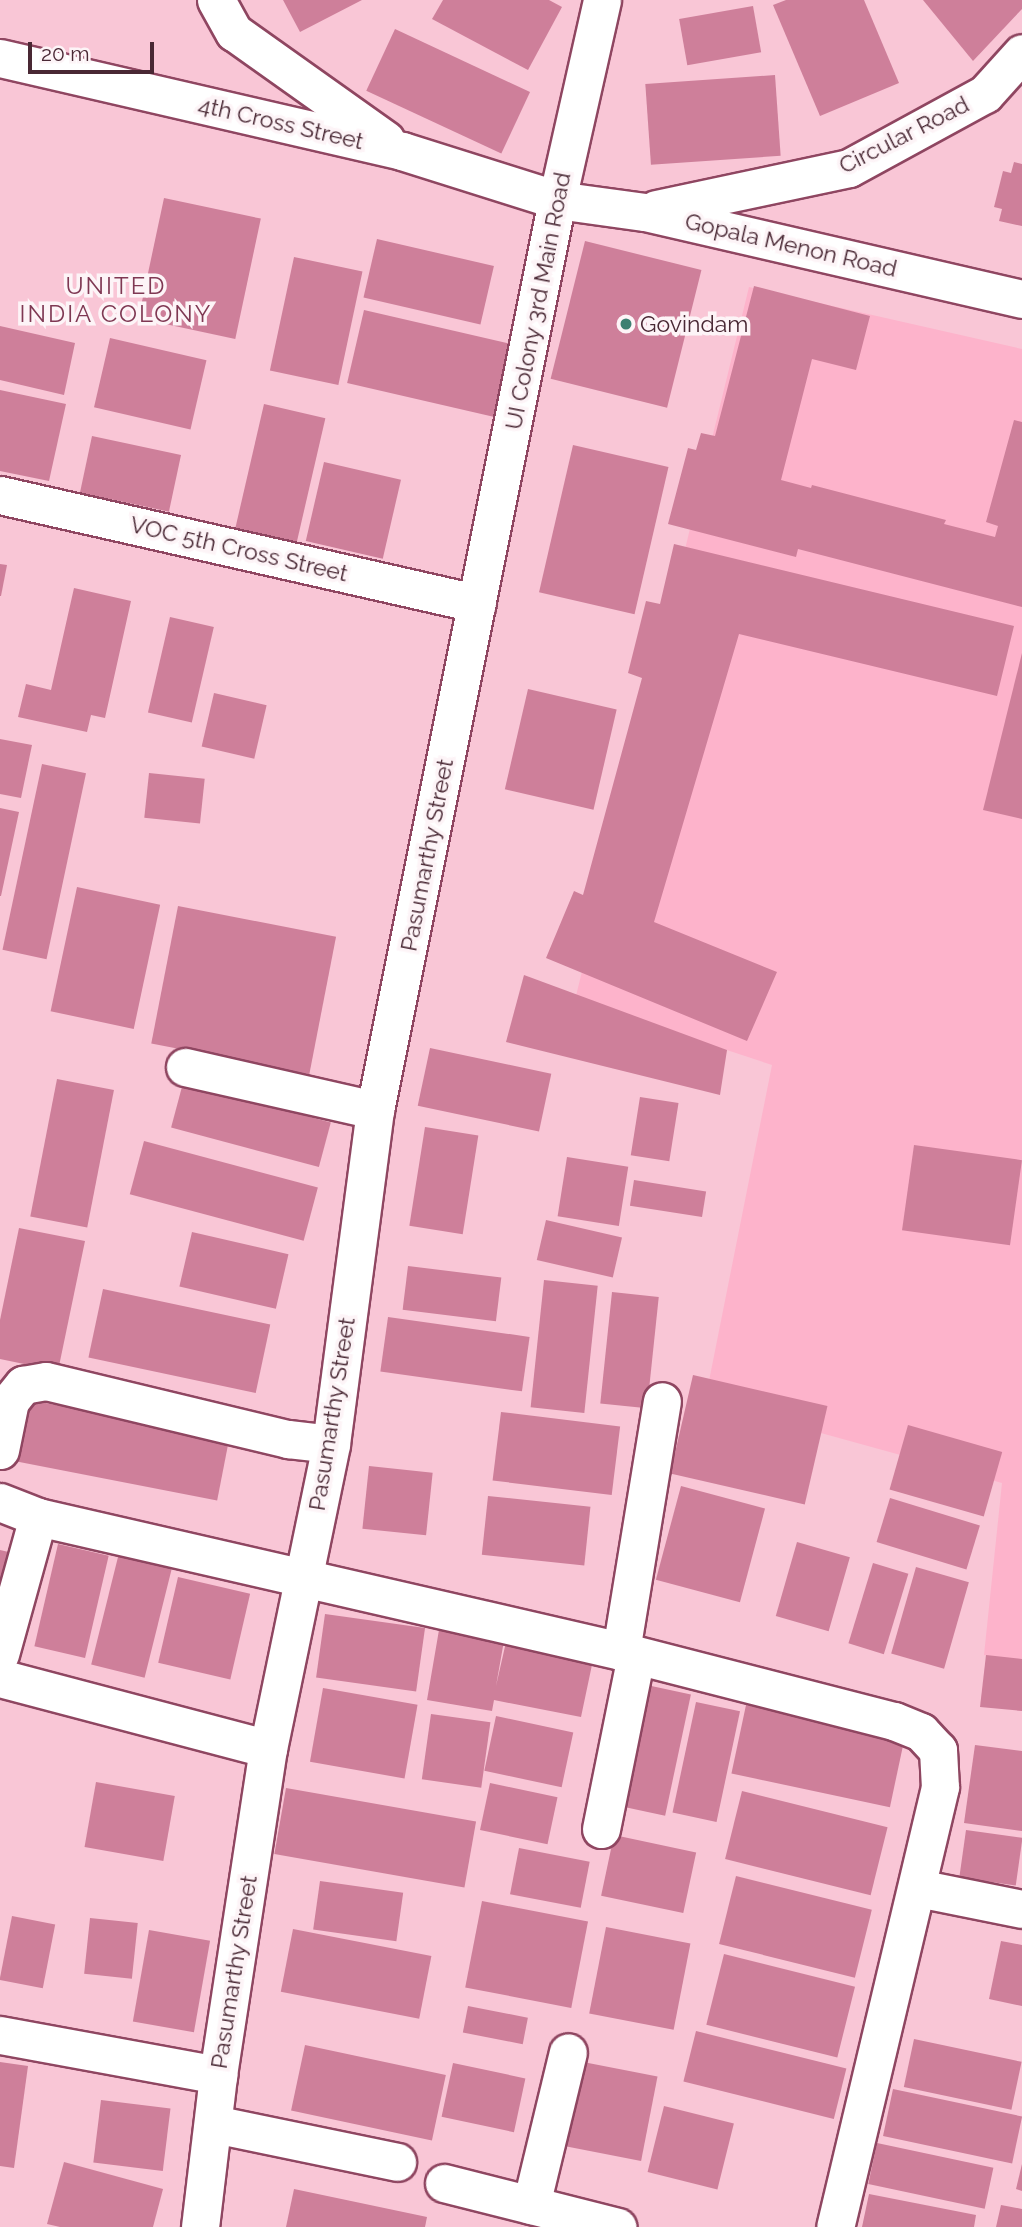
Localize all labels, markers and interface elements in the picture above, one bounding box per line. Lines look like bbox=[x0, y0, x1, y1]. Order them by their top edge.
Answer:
scale bar bbox=[32, 28, 158, 72]
text: 20 m bbox=[41, 41, 89, 66]
street label: Circular Road bbox=[834, 90, 974, 180]
street label: 4th Cross Street bbox=[196, 91, 366, 155]
street label: UI Colony 3rd Main Road bbox=[499, 170, 577, 432]
street label: Gopala Menon Road bbox=[682, 207, 900, 283]
district label: UNITED INDIA COLONY bbox=[21, 272, 211, 328]
place label: Govindam bbox=[640, 310, 748, 338]
marker: Govindam bbox=[618, 316, 634, 332]
street label: VOC 5th Cross Street bbox=[128, 511, 350, 587]
street label: Pasumarthy Street bbox=[395, 756, 459, 954]
street label: Pasumarthy Street bbox=[303, 1315, 361, 1513]
street label: Pasumarthy Street bbox=[205, 1873, 263, 2071]

